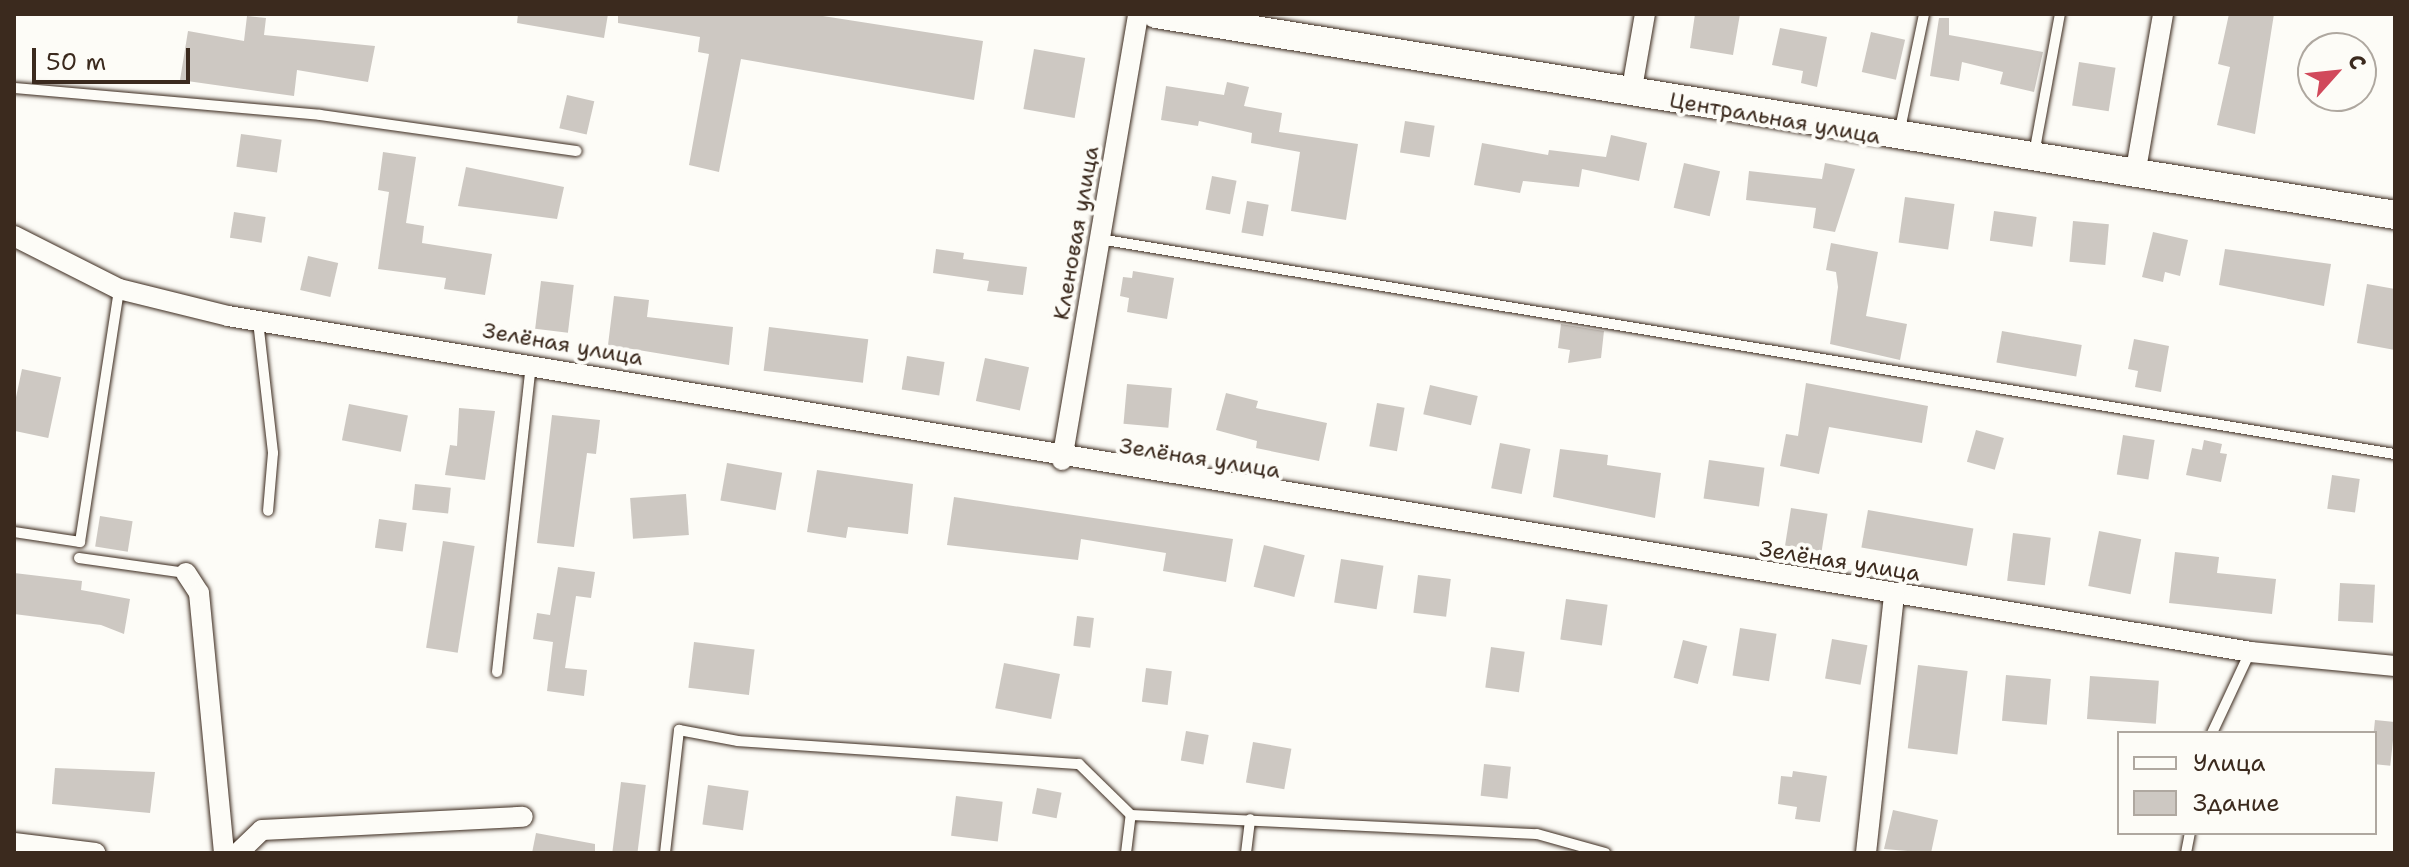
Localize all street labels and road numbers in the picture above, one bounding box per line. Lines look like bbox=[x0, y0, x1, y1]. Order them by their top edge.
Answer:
street label: Центральная улица bbox=[1667, 86, 1883, 150]
street label: Кленовая улица bbox=[1048, 144, 1104, 322]
street label: Зелёная улица bbox=[481, 317, 645, 371]
street label: Зелёная улица bbox=[1118, 432, 1282, 484]
street label: Зелёная улица bbox=[1758, 535, 1922, 587]

